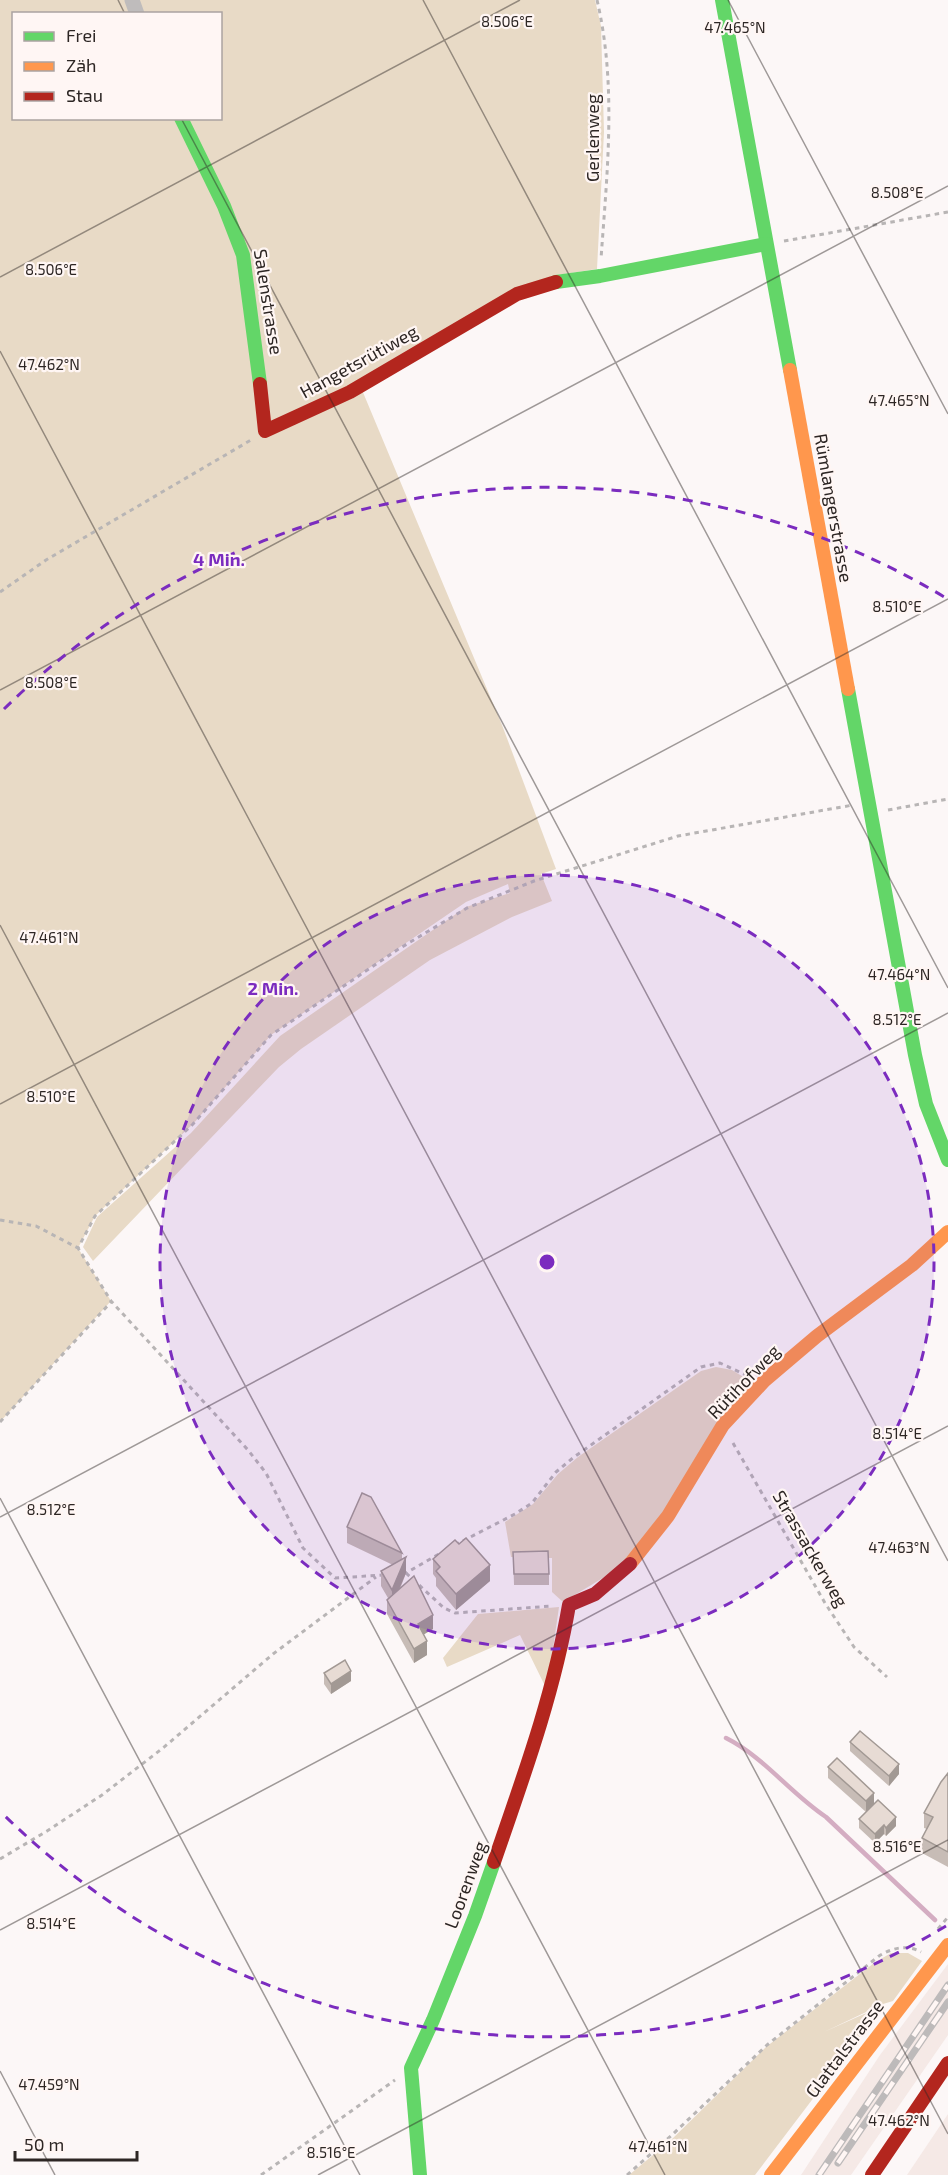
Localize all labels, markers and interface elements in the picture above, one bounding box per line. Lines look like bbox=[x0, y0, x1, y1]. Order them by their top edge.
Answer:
legend bbox=[12, 12, 222, 120]
text: 8.506°E bbox=[481, 12, 533, 30]
text: 47.465°N bbox=[704, 18, 766, 36]
text: Frei bbox=[66, 24, 97, 46]
text: Zäh bbox=[66, 54, 97, 76]
text: Stau bbox=[66, 84, 103, 106]
street label: Gerlenweg bbox=[581, 94, 603, 182]
text: 8.508°E bbox=[871, 183, 923, 201]
street label: Salenstrasse bbox=[250, 248, 288, 356]
text: 8.506°E bbox=[25, 260, 77, 278]
street label: Hangetsrütiweg bbox=[296, 320, 421, 403]
text: 47.462°N bbox=[18, 355, 80, 373]
text: 47.465°N bbox=[868, 391, 930, 409]
street label: Rümlangerstrasse bbox=[810, 432, 858, 584]
text: 4 Min. bbox=[193, 548, 245, 570]
text: 8.510°E bbox=[872, 597, 922, 615]
text: 8.508°E bbox=[25, 673, 77, 691]
text: 47.461°N bbox=[19, 928, 79, 946]
text: 47.464°N bbox=[868, 965, 930, 983]
text: 2 Min. bbox=[248, 977, 299, 999]
text: 8.512°E bbox=[873, 1010, 921, 1028]
text: 8.510°E bbox=[26, 1087, 76, 1105]
centre of rings bbox=[537, 1252, 557, 1272]
street label: Rütihofweg bbox=[702, 1340, 784, 1423]
text: 8.514°E bbox=[872, 1424, 922, 1442]
street label: Strassackerweg bbox=[769, 1486, 853, 1611]
text: 8.512°E bbox=[27, 1500, 75, 1518]
text: 47.463°N bbox=[868, 1538, 930, 1556]
text: 8.516°E bbox=[873, 1837, 921, 1855]
street label: Loorenweg bbox=[439, 1838, 491, 1931]
text: 8.514°E bbox=[26, 1914, 76, 1932]
street label: Glattalstrasse bbox=[800, 1995, 888, 2102]
text: 47.459°N bbox=[18, 2075, 80, 2093]
text: 47.462°N bbox=[868, 2111, 930, 2129]
scale bar bbox=[15, 2124, 136, 2162]
text: 50 m bbox=[24, 2133, 64, 2155]
text: 47.461°N bbox=[628, 2137, 688, 2155]
text: 8.516°E bbox=[307, 2143, 355, 2161]

